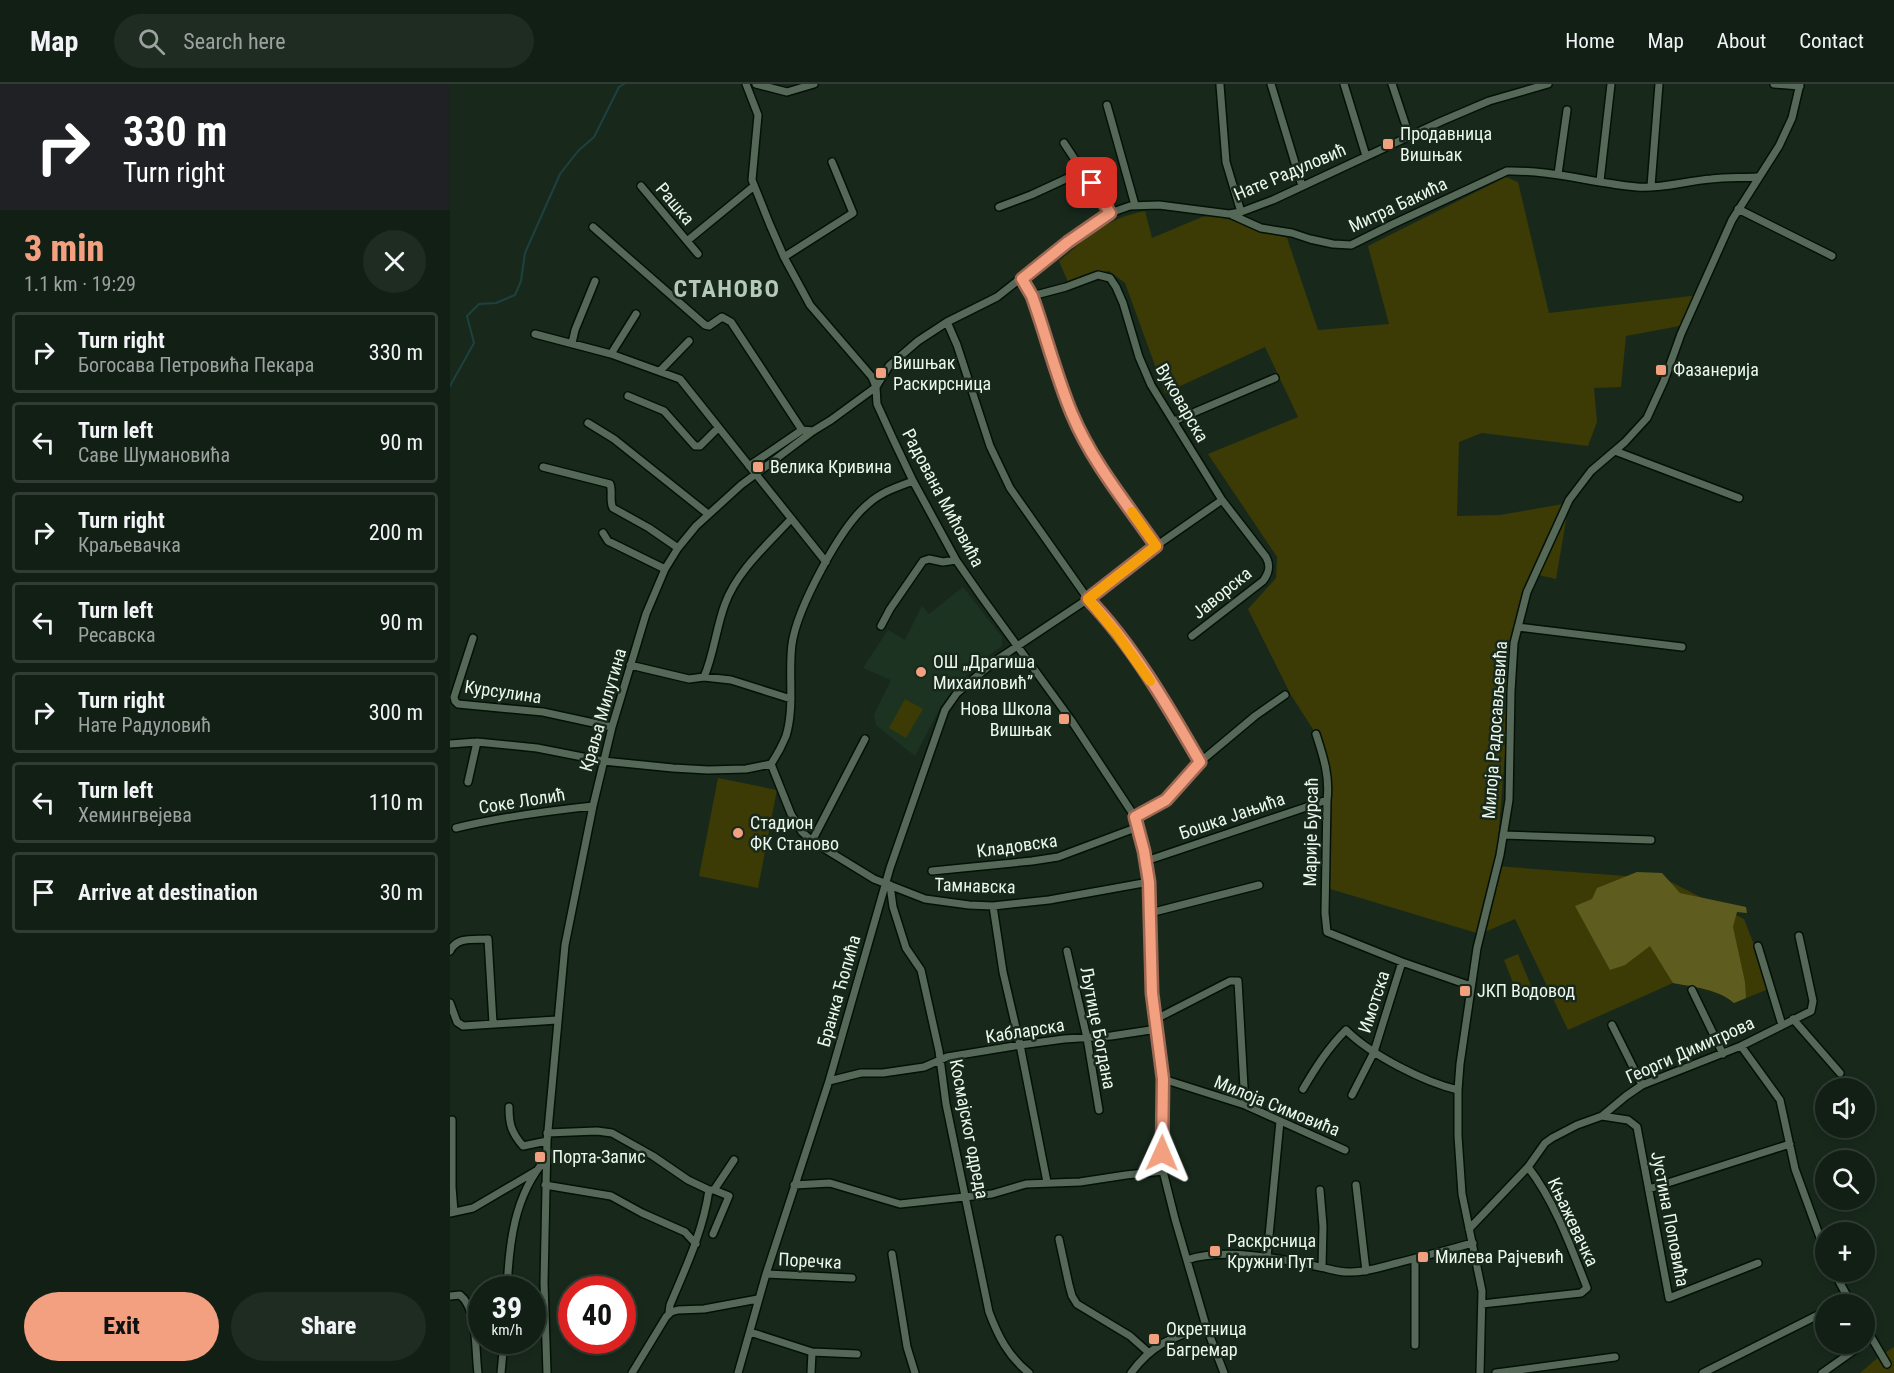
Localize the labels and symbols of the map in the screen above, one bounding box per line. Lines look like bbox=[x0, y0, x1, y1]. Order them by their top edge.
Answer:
place label: Продавница Вишњак bbox=[1400, 123, 1492, 165]
marker: Продавница Вишњак bbox=[1381, 137, 1395, 151]
street label: Нате Радуловић bbox=[1231, 138, 1349, 205]
pin bbox=[1066, 157, 1117, 208]
street label: Митра Бакића bbox=[1345, 173, 1450, 236]
street label: Рашка bbox=[652, 178, 699, 229]
district label: СТАНОВО bbox=[674, 275, 780, 303]
place label: Вишњак Раскирсница bbox=[893, 352, 991, 394]
place label: Фазанерија bbox=[1673, 359, 1759, 380]
street label: Вуковарска bbox=[1152, 360, 1213, 446]
marker: Фазанерија bbox=[1654, 363, 1668, 377]
marker: Вишњак Раскирсница bbox=[874, 366, 888, 380]
street label: Радована Мићовића bbox=[898, 425, 989, 570]
place label: Велика Кривина bbox=[770, 456, 892, 477]
marker: Велика Кривина bbox=[751, 460, 765, 474]
street label: Јаворска bbox=[1188, 562, 1255, 623]
street label: Милоја Радосављевића bbox=[1478, 640, 1511, 820]
street label: Краља Милутина bbox=[575, 646, 630, 774]
place label: ОШ „Драгиша Михаиловић” bbox=[933, 651, 1035, 693]
marker: ОШ „Драгиша Михаиловић” bbox=[914, 665, 928, 679]
street label: Курсулина bbox=[463, 676, 543, 707]
place label: Нова Школа Вишњак bbox=[960, 698, 1052, 740]
marker: Нова Школа Вишњак bbox=[1057, 712, 1071, 726]
street label: Марије Бурсаћ bbox=[1299, 777, 1322, 887]
street label: Соке Лолић bbox=[477, 783, 567, 818]
street label: Бошка Јањића bbox=[1176, 788, 1287, 843]
place label: Стадион ФК Станово bbox=[750, 812, 839, 854]
marker: Стадион ФК Станово bbox=[731, 826, 745, 840]
street label: Кладовска bbox=[975, 829, 1059, 862]
street label: Тамнавска bbox=[934, 874, 1016, 897]
street label: Бранка Ћопића bbox=[813, 933, 865, 1049]
street label: Љутице Богдана bbox=[1076, 965, 1121, 1091]
street label: Имотска bbox=[1354, 968, 1393, 1036]
place label: ЈКП Водовод bbox=[1477, 980, 1575, 1001]
marker: ЈКП Водовод bbox=[1458, 984, 1472, 998]
street label: Георги Димитрова bbox=[1622, 1012, 1757, 1087]
street label: Кабларска bbox=[984, 1014, 1066, 1047]
street label: Космајског одреда bbox=[946, 1057, 993, 1200]
street label: Милоја Симовића bbox=[1211, 1071, 1343, 1140]
position arrow bbox=[1130, 1121, 1194, 1185]
place label: Порта-Запис bbox=[552, 1146, 646, 1167]
street label: Јустина Поповића bbox=[1647, 1149, 1694, 1288]
marker: Порта-Запис bbox=[533, 1150, 547, 1164]
street label: Књажевачка bbox=[1544, 1174, 1603, 1270]
place label: Раскрсница Кружни Пут bbox=[1227, 1230, 1316, 1272]
marker: Раскрсница Кружни Пут bbox=[1208, 1244, 1222, 1258]
place label: Милева Рајчевић bbox=[1435, 1246, 1564, 1267]
street label: Поречка bbox=[778, 1248, 842, 1273]
marker: Милева Рајчевић bbox=[1416, 1250, 1430, 1264]
speed limit sign: 40 bbox=[558, 1276, 636, 1354]
place label: Окретница Багремар bbox=[1166, 1318, 1247, 1360]
marker: Окретница Багремар bbox=[1147, 1332, 1161, 1346]

